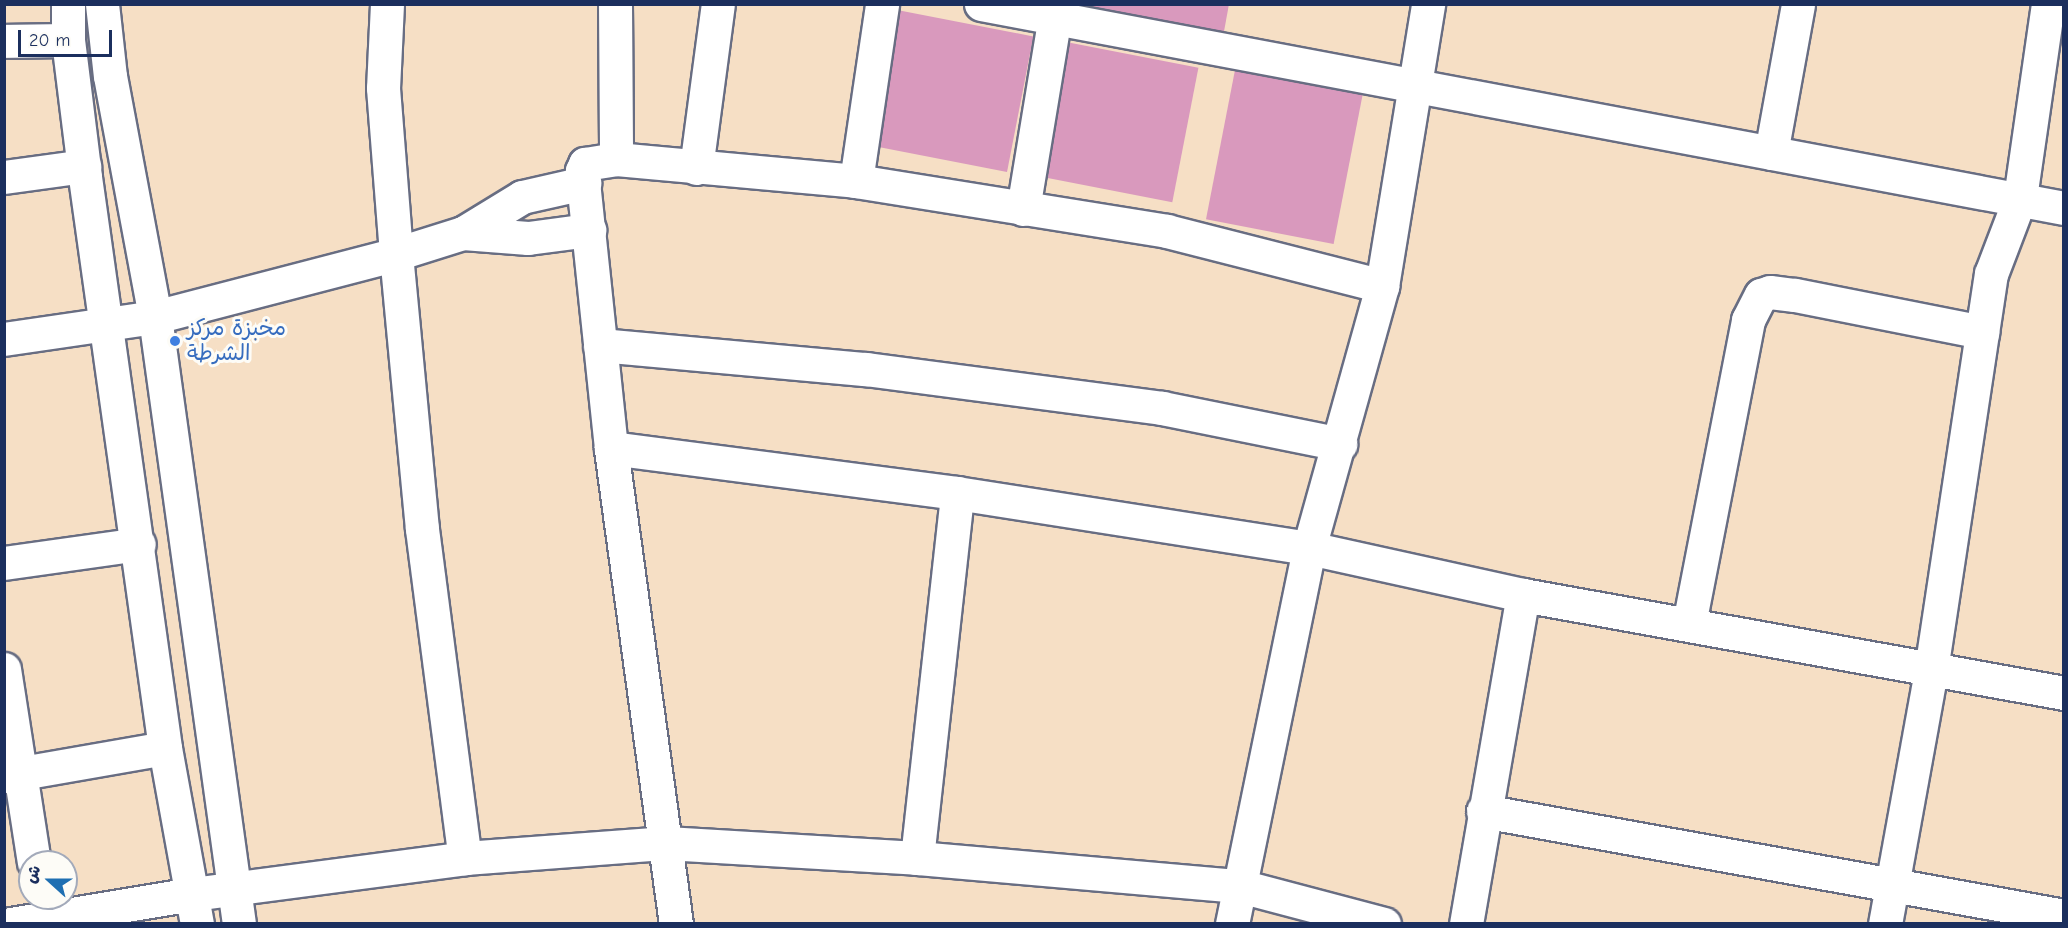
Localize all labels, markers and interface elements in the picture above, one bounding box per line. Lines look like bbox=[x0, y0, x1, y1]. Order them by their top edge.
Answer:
scale bar bbox=[21, 18, 116, 56]
text: 20 m bbox=[29, 30, 70, 51]
place label: مخبزة مركز الشرطة bbox=[187, 315, 286, 366]
marker: مخبزة مركز الشرطة bbox=[168, 334, 182, 348]
north arrow bbox=[18, 850, 78, 910]
text: ش bbox=[22, 863, 45, 886]

